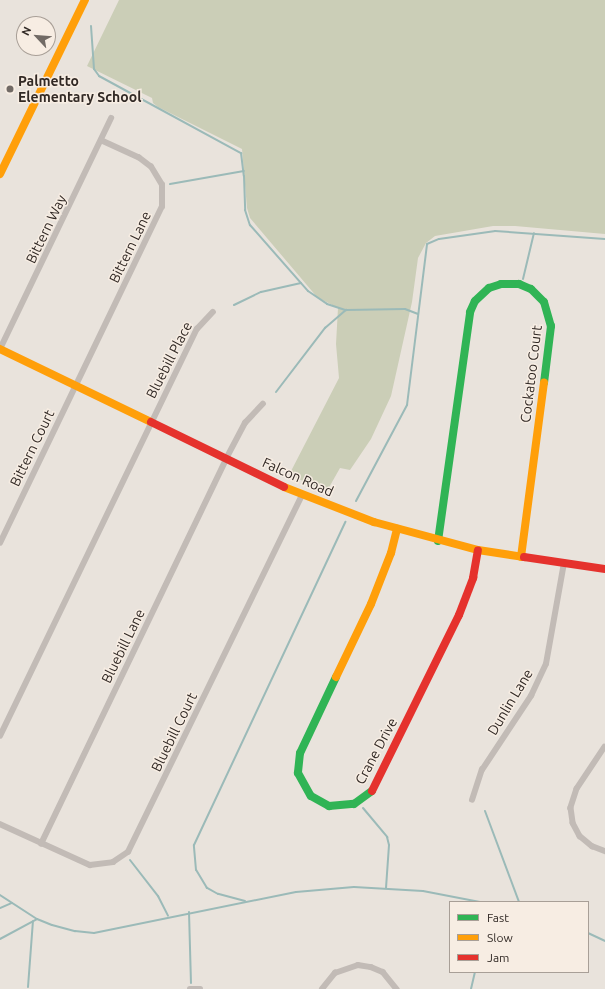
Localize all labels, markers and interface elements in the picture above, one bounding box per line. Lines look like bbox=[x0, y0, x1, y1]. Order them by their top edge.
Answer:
north arrow bbox=[16, 16, 56, 56]
text: N bbox=[19, 25, 33, 38]
place label: Palmetto Elementary School bbox=[18, 73, 141, 106]
marker: Palmetto Elementary School bbox=[5, 84, 15, 94]
street label: Bittern Way bbox=[22, 192, 70, 266]
street label: Bittern Lane bbox=[105, 208, 155, 286]
street label: Bluebill Place bbox=[142, 319, 196, 401]
street label: Cockatoo Court bbox=[517, 324, 545, 424]
street label: Bittern Court bbox=[6, 407, 58, 489]
street label: Falcon Road bbox=[260, 454, 336, 500]
street label: Bluebill Lane bbox=[98, 606, 148, 686]
street label: Dunlin Lane bbox=[484, 666, 536, 738]
street label: Bluebill Court bbox=[148, 690, 200, 774]
street label: Crane Drive bbox=[351, 715, 401, 787]
legend bbox=[449, 901, 589, 973]
text: Fast bbox=[487, 911, 509, 924]
text: Slow bbox=[487, 931, 513, 944]
text: Jam bbox=[487, 951, 509, 964]

